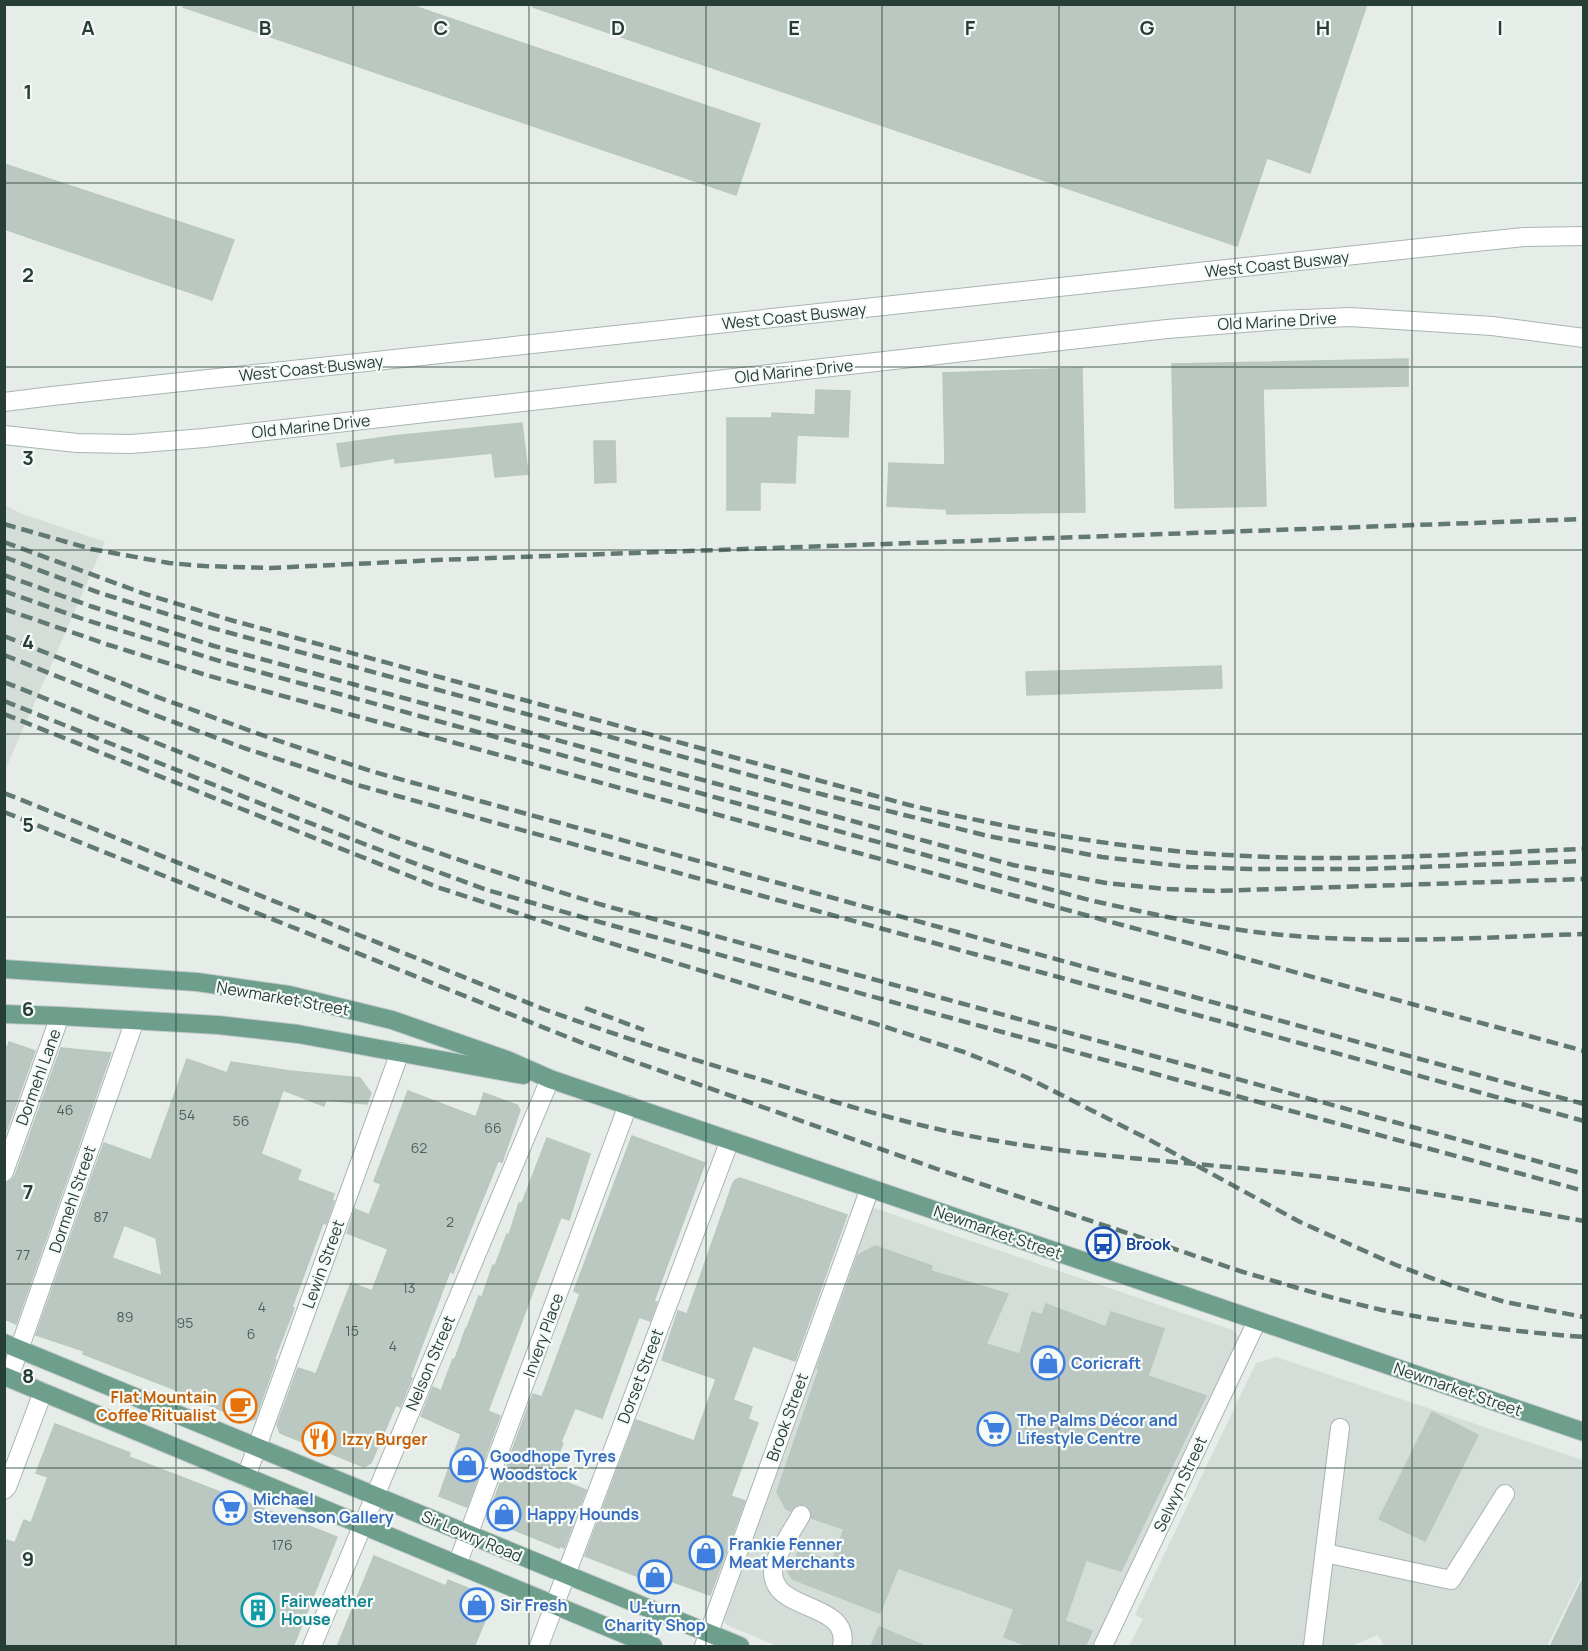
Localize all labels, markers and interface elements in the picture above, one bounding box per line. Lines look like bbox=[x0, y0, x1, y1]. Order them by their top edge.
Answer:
text: A bbox=[81, 14, 95, 41]
text: B bbox=[259, 14, 272, 41]
text: C bbox=[434, 14, 448, 41]
text: D bbox=[611, 14, 625, 41]
text: E bbox=[788, 14, 800, 41]
text: F bbox=[965, 14, 976, 41]
text: G bbox=[1140, 14, 1155, 41]
text: H bbox=[1316, 14, 1330, 41]
text: I bbox=[1497, 14, 1503, 41]
text: 1 bbox=[24, 78, 32, 105]
street label: West Coast Busway bbox=[1204, 245, 1351, 283]
text: 2 bbox=[22, 261, 34, 288]
street label: West Coast Busway bbox=[721, 297, 868, 335]
street label: Old Marine Drive bbox=[1217, 307, 1337, 335]
street label: West Coast Busway bbox=[238, 349, 385, 387]
street label: Old Marine Drive bbox=[734, 354, 854, 388]
street label: Old Marine Drive bbox=[251, 409, 371, 443]
text: 3 bbox=[22, 444, 34, 471]
text: 4 bbox=[22, 628, 34, 655]
text: 5 bbox=[22, 811, 34, 838]
street label: Newmarket Street bbox=[215, 976, 351, 1020]
text: 6 bbox=[22, 995, 34, 1022]
street label: Dormehl Lane bbox=[10, 1026, 66, 1128]
house number: 46 bbox=[57, 1100, 73, 1119]
house number: 54 bbox=[179, 1105, 195, 1124]
house number: 56 bbox=[233, 1111, 249, 1130]
house number: 66 bbox=[484, 1118, 502, 1137]
house number: 62 bbox=[411, 1138, 427, 1157]
street label: Dormehl Street bbox=[43, 1142, 101, 1256]
text: 7 bbox=[23, 1178, 33, 1205]
street label: Newmarket Street bbox=[931, 1200, 1065, 1264]
house number: 87 bbox=[93, 1207, 109, 1226]
house number: 2 bbox=[446, 1212, 454, 1231]
street label: Lewin Street bbox=[297, 1217, 349, 1311]
bus stop icon: Brook bbox=[1085, 1226, 1121, 1262]
place label: Brook bbox=[1126, 1233, 1171, 1255]
house number: 77 bbox=[16, 1245, 30, 1264]
house number: 13 bbox=[402, 1278, 416, 1297]
street label: Invery Place bbox=[518, 1290, 568, 1380]
house number: 4 bbox=[258, 1297, 266, 1316]
house number: 89 bbox=[117, 1307, 133, 1326]
street label: Nelson Street bbox=[400, 1312, 460, 1414]
house number: 95 bbox=[177, 1313, 193, 1332]
house number: 15 bbox=[345, 1321, 359, 1340]
house number: 6 bbox=[247, 1324, 255, 1343]
street label: Dorset Street bbox=[612, 1325, 668, 1427]
house number: 4 bbox=[389, 1336, 397, 1355]
shop icon: Coricraft bbox=[1030, 1345, 1066, 1381]
place label: Coricraft bbox=[1071, 1352, 1141, 1374]
street label: Newmarket Street bbox=[1391, 1357, 1525, 1421]
text: 8 bbox=[22, 1362, 34, 1389]
street label: Brook Street bbox=[761, 1370, 813, 1464]
place label: Flat Mountain Coffee Ritualist bbox=[96, 1386, 217, 1426]
cafe icon: Flat Mountain Coffee Ritualist bbox=[222, 1388, 258, 1424]
place label: The Palms Décor and Lifestyle Centre bbox=[1017, 1409, 1178, 1449]
supermarket icon: The Palms Décor and Lifestyle Centre bbox=[976, 1411, 1012, 1447]
restaurant icon: Izzy Burger bbox=[301, 1421, 337, 1457]
place label: Izzy Burger bbox=[342, 1428, 428, 1450]
street label: Selwyn Street bbox=[1148, 1433, 1212, 1535]
place label: Goodhope Tyres Woodstock bbox=[490, 1445, 616, 1485]
shop icon: Goodhope Tyres Woodstock bbox=[449, 1447, 485, 1483]
place label: Michael Stevenson Gallery bbox=[253, 1488, 394, 1528]
supermarket icon: Michael Stevenson Gallery bbox=[212, 1490, 248, 1526]
shop icon: Happy Hounds bbox=[486, 1496, 522, 1532]
place label: Happy Hounds bbox=[527, 1503, 639, 1525]
street label: Sir Lowry Road bbox=[418, 1505, 526, 1567]
place label: Frankie Fenner Meat Merchants bbox=[729, 1533, 855, 1573]
house number: 176 bbox=[271, 1535, 293, 1554]
shop icon: Frankie Fenner Meat Merchants bbox=[688, 1535, 724, 1571]
text: 9 bbox=[22, 1545, 34, 1572]
shop icon: U-turn Charity Shop bbox=[637, 1559, 673, 1595]
shop icon: Sir Fresh bbox=[459, 1587, 495, 1623]
place label: Fairweather House bbox=[281, 1590, 373, 1630]
building icon: Fairweather House bbox=[240, 1592, 276, 1628]
place label: Sir Fresh bbox=[500, 1594, 568, 1616]
place label: U-turn Charity Shop bbox=[604, 1596, 706, 1636]

